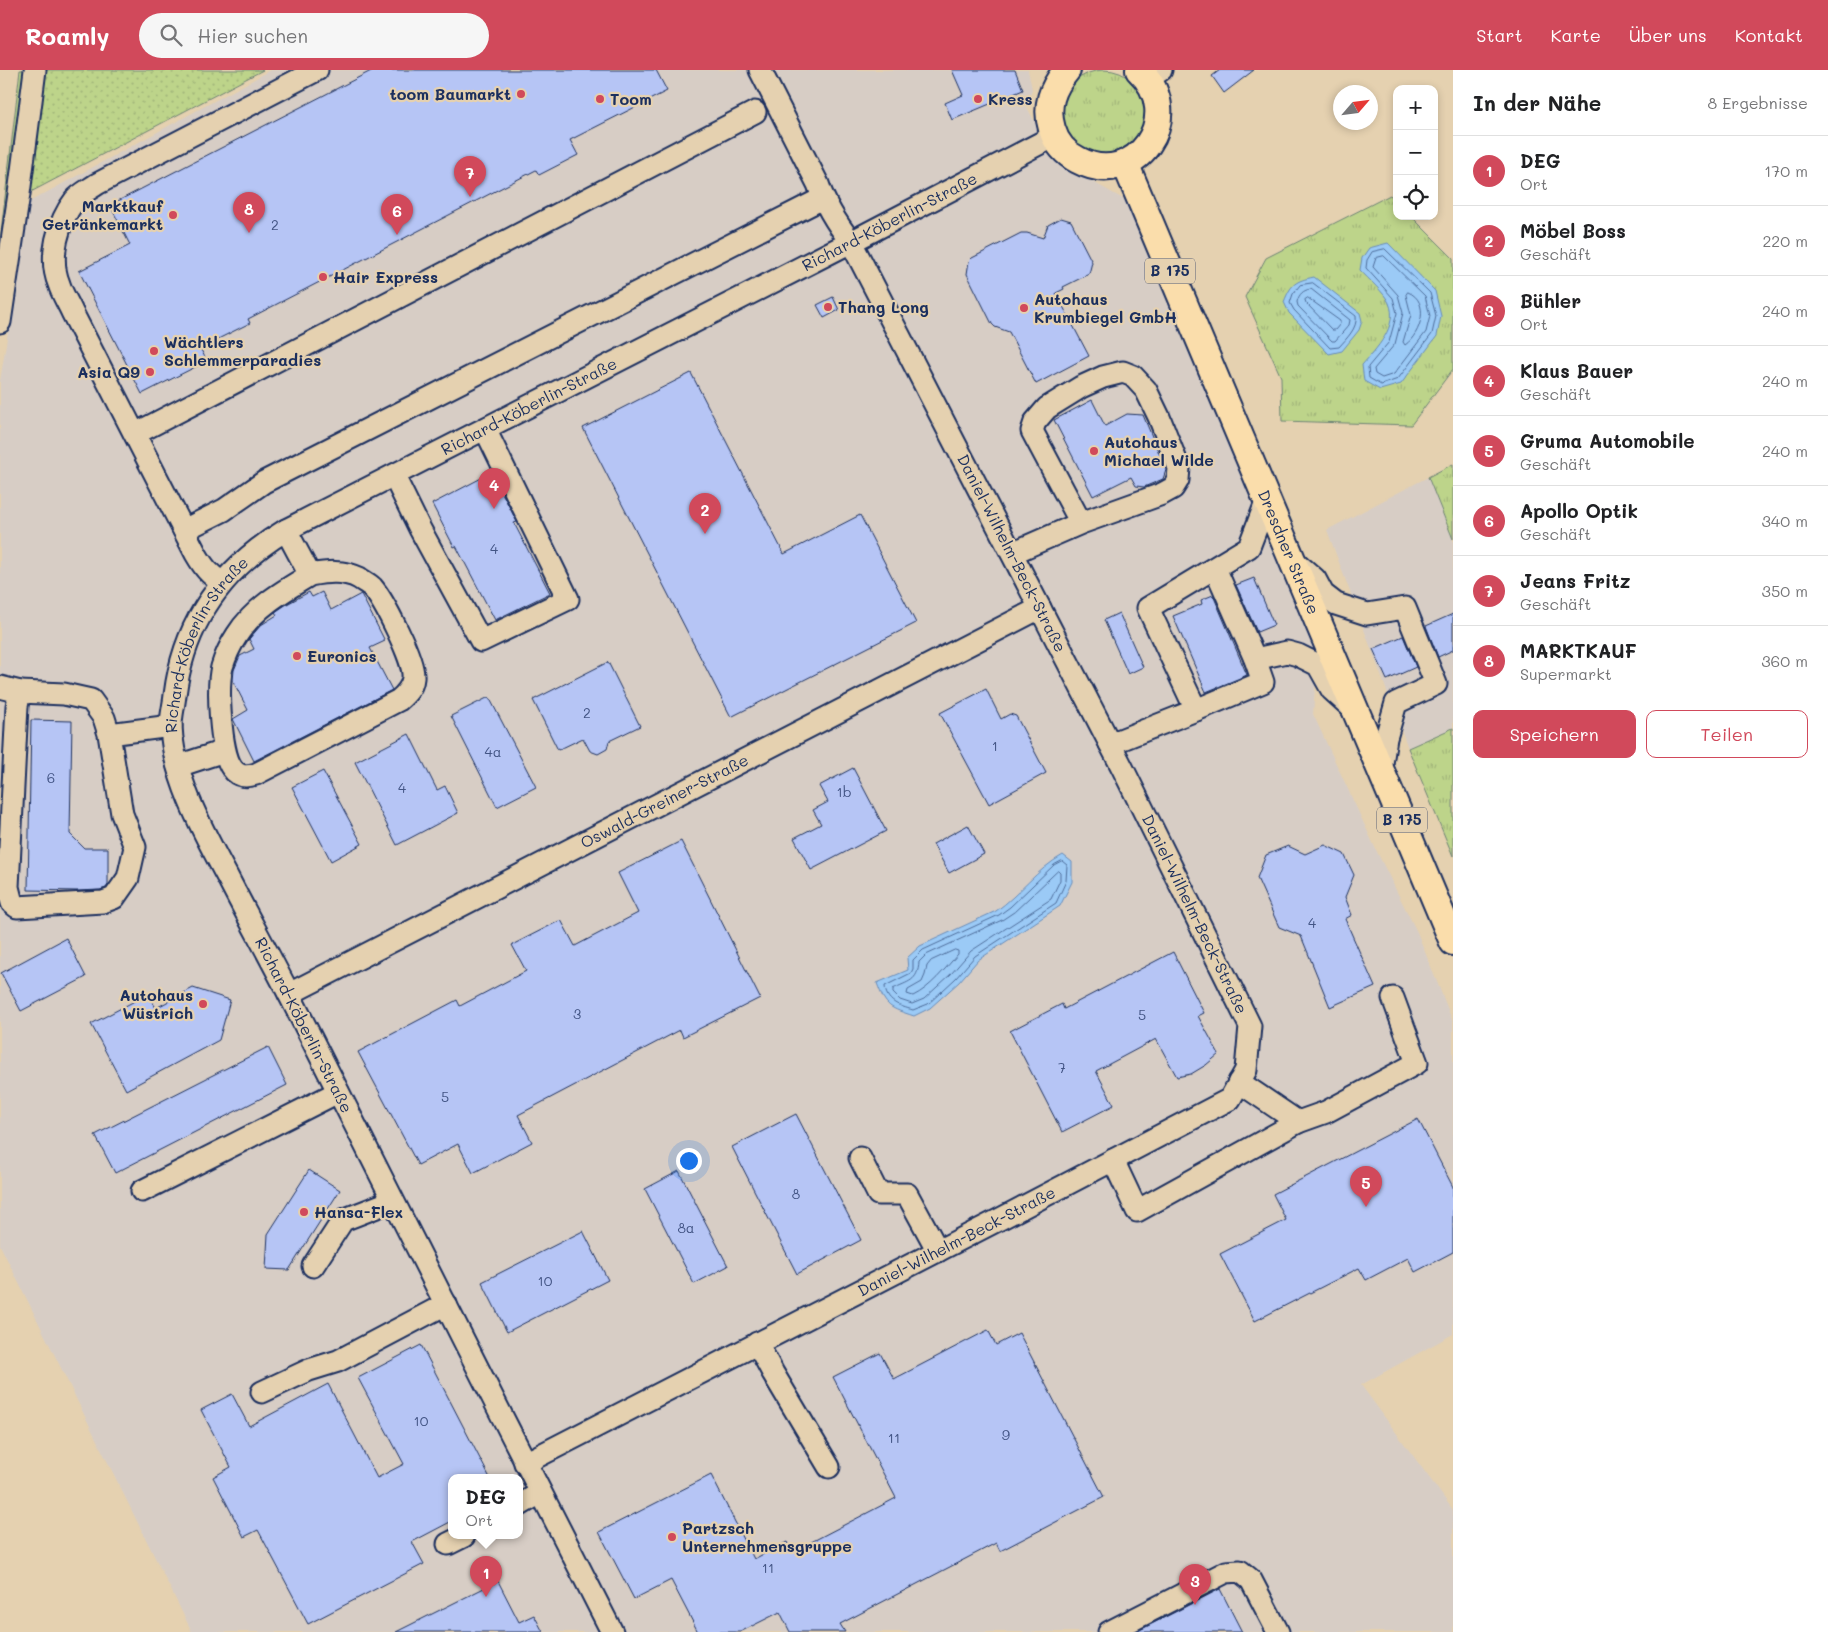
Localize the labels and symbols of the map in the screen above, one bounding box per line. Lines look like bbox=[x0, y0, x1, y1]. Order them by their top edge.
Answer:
place label: toom Baumarkt bbox=[390, 83, 511, 104]
north arrow bbox=[1333, 85, 1378, 130]
marker: toom Baumarkt bbox=[515, 88, 527, 100]
place label: Toom bbox=[610, 88, 652, 109]
place label: Kress bbox=[988, 88, 1033, 109]
marker: Toom bbox=[594, 93, 606, 105]
marker: Kress bbox=[972, 93, 984, 105]
pin: 7 bbox=[454, 156, 486, 197]
street label: Richard-Köberlin-Straße bbox=[798, 167, 980, 275]
pin: 8 bbox=[233, 192, 265, 233]
pin: 6 bbox=[381, 194, 413, 235]
place label: Marktkauf Getränkemarkt bbox=[42, 195, 164, 234]
marker: Marktkauf Getränkemarkt bbox=[167, 209, 179, 221]
house number: 2 bbox=[271, 215, 279, 234]
road number: B 175 bbox=[1145, 258, 1195, 284]
place label: Hair Express bbox=[333, 266, 438, 287]
marker: Hair Express bbox=[317, 271, 329, 283]
place label: Autohaus Krumbiegel GmbH bbox=[1034, 288, 1177, 327]
place label: Thang Long bbox=[838, 296, 929, 317]
marker: Thang Long bbox=[822, 301, 834, 313]
marker: Autohaus Krumbiegel GmbH bbox=[1018, 302, 1030, 314]
place label: Wächtlers Schlemmerparadies bbox=[164, 331, 321, 370]
marker: Wächtlers Schlemmerparadies bbox=[148, 345, 160, 357]
street label: Richard-Köberlin-Straße bbox=[437, 352, 620, 459]
place label: Asia Q9 bbox=[77, 361, 140, 382]
marker: Asia Q9 bbox=[144, 366, 156, 378]
place label: Autohaus Michael Wilde bbox=[1104, 431, 1214, 470]
marker: Autohaus Michael Wilde bbox=[1088, 445, 1100, 457]
street label: Daniel-Wilhelm-Beck-Straße bbox=[953, 450, 1072, 655]
pin: 4 bbox=[478, 468, 510, 509]
street label: Dresdner Straße bbox=[1254, 486, 1325, 617]
pin: 2 bbox=[689, 493, 721, 534]
house number: 4 bbox=[490, 539, 499, 558]
street label: Richard-Köberlin-Straße bbox=[160, 551, 252, 734]
place label: Euronics bbox=[307, 645, 377, 666]
marker: Euronics bbox=[291, 650, 303, 662]
house number: 2 bbox=[583, 703, 591, 722]
house number: 1 bbox=[992, 736, 998, 755]
house number: 4a bbox=[485, 742, 501, 761]
street label: Oswald-Greiner-Straße bbox=[576, 749, 752, 853]
house number: 6 bbox=[47, 768, 55, 787]
house number: 4 bbox=[398, 778, 407, 797]
house number: 1b bbox=[836, 782, 852, 801]
road number: B 175 bbox=[1377, 808, 1427, 832]
street label: Daniel-Wilhelm-Beck-Straße bbox=[1138, 811, 1253, 1017]
house number: 4 bbox=[1308, 913, 1317, 932]
street label: Richard-Köberlin-Straße bbox=[251, 933, 358, 1116]
place label: Autohaus Wüstrich bbox=[120, 984, 193, 1023]
marker: Autohaus Wüstrich bbox=[197, 998, 209, 1010]
house number: 3 bbox=[573, 1004, 581, 1023]
house number: 5 bbox=[1138, 1005, 1146, 1024]
house number: 7 bbox=[1058, 1058, 1066, 1077]
house number: 5 bbox=[441, 1087, 449, 1106]
your location bbox=[676, 1148, 702, 1174]
pin: 5 bbox=[1350, 1166, 1382, 1207]
street label: Daniel-Wilhelm-Beck-Straße bbox=[854, 1181, 1059, 1300]
house number: 8 bbox=[792, 1184, 800, 1203]
place label: Hansa-Flex bbox=[314, 1201, 403, 1222]
marker: Hansa-Flex bbox=[298, 1206, 310, 1218]
house number: 8a bbox=[677, 1218, 695, 1237]
house number: 10 bbox=[538, 1271, 553, 1290]
house number: 10 bbox=[414, 1411, 429, 1430]
house number: 9 bbox=[1002, 1425, 1010, 1444]
house number: 11 bbox=[888, 1428, 900, 1447]
place label: Partzsch Unternehmensgruppe bbox=[682, 1517, 852, 1556]
marker: Partzsch Unternehmensgruppe bbox=[666, 1531, 678, 1543]
pin: 1 bbox=[470, 1556, 502, 1597]
house number: 11 bbox=[762, 1558, 774, 1577]
pin: 3 bbox=[1179, 1564, 1211, 1605]

